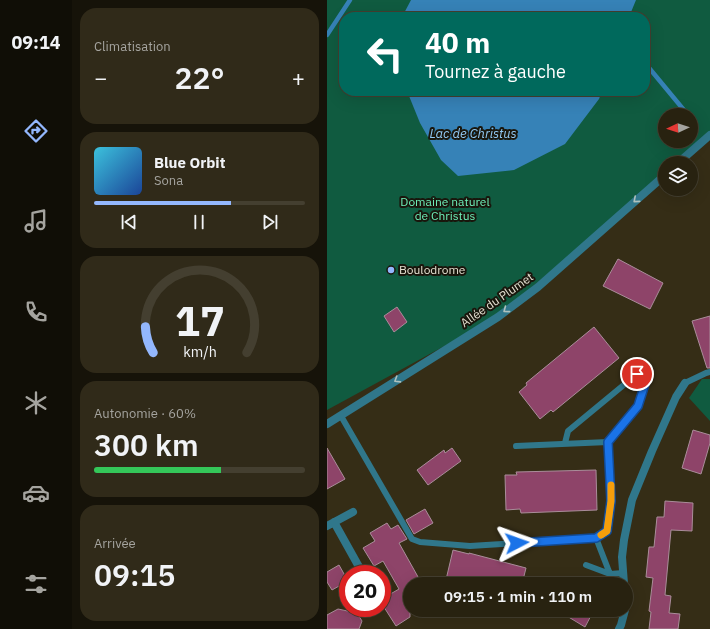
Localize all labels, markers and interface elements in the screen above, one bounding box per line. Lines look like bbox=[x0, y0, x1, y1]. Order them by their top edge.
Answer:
text: 40 m bbox=[425, 24, 490, 61]
icon: left bbox=[359, 28, 411, 80]
text: 09:14 bbox=[11, 31, 61, 54]
text: Climatisation bbox=[94, 38, 171, 55]
text: 22° bbox=[174, 58, 225, 97]
text: Tournez à gauche bbox=[425, 60, 566, 83]
text: − bbox=[94, 63, 107, 92]
text: + bbox=[292, 63, 305, 92]
north arrow bbox=[658, 108, 698, 148]
map controls bbox=[658, 108, 698, 196]
icon: directions bbox=[22, 117, 50, 145]
water label: Lac de Christus bbox=[429, 125, 517, 142]
text: Blue Orbit bbox=[154, 153, 225, 172]
button: layers bbox=[658, 156, 698, 196]
text: Sona bbox=[154, 172, 183, 189]
park label: Domaine naturel de Christus bbox=[400, 194, 490, 223]
one-way arrow bbox=[633, 196, 641, 203]
icon: music bbox=[22, 207, 50, 235]
icon: previous bbox=[118, 211, 140, 233]
icon: pause bbox=[188, 211, 210, 233]
icon: next bbox=[259, 211, 281, 233]
place label: Boulodrome bbox=[399, 262, 466, 277]
marker: Boulodrome bbox=[386, 265, 396, 275]
street label: Allée du Plumet bbox=[457, 269, 536, 330]
text: 17 bbox=[175, 292, 224, 346]
icon: phone bbox=[22, 298, 50, 326]
one-way arrow bbox=[504, 306, 511, 313]
text: km/h bbox=[183, 341, 216, 360]
pin bbox=[620, 357, 654, 391]
icon: arrive bbox=[626, 363, 648, 385]
one-way arrow bbox=[394, 376, 401, 383]
icon: climate bbox=[22, 389, 50, 417]
text: Autonomie · 60% bbox=[94, 405, 196, 422]
text: 300 km bbox=[94, 425, 199, 464]
icon: car bbox=[22, 479, 50, 507]
position arrow bbox=[496, 522, 538, 564]
text: Arrivée bbox=[94, 535, 136, 552]
text: 09:15 bbox=[94, 555, 176, 594]
speed limit sign: 20 bbox=[339, 565, 391, 617]
icon: filters bbox=[22, 570, 50, 598]
text: 09:15 · 1 min · 110 m bbox=[444, 587, 592, 606]

